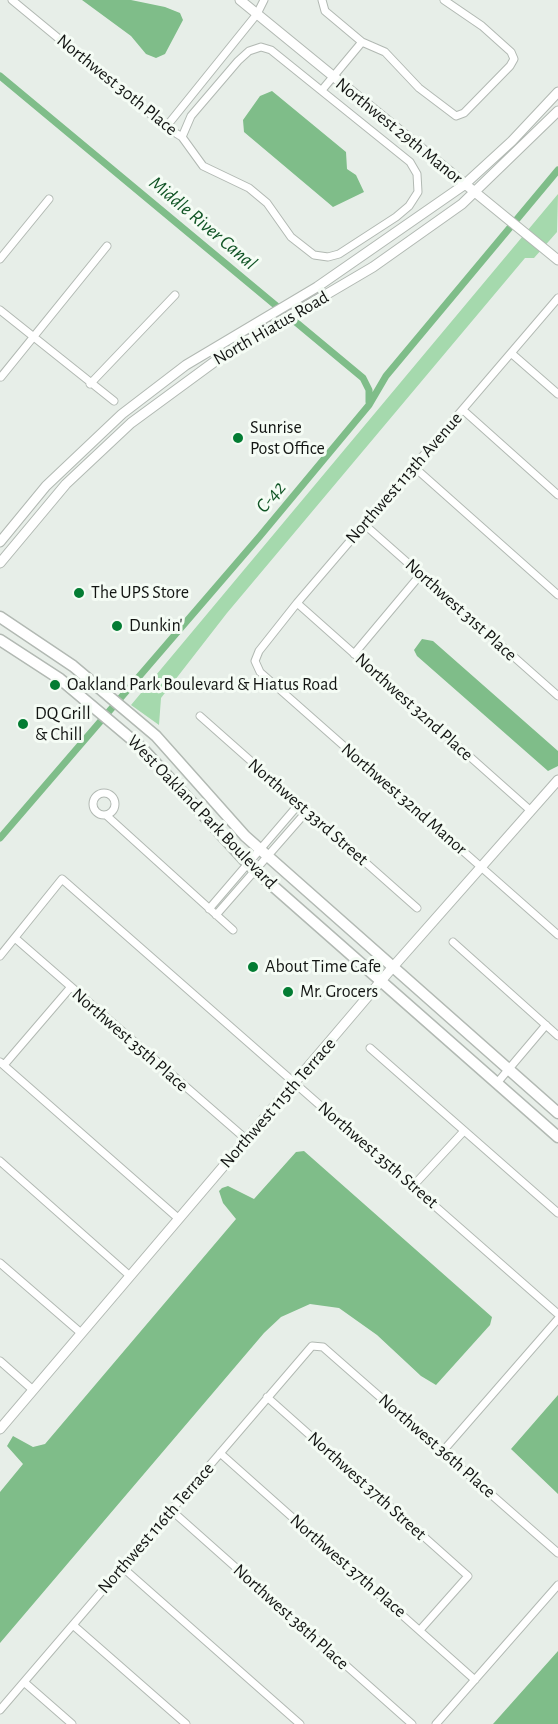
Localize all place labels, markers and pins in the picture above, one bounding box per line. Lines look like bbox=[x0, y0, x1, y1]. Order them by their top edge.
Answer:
place label: Sunrise Post Office bbox=[250, 417, 325, 460]
marker: Sunrise Post Office bbox=[231, 431, 245, 445]
place label: The UPS Store bbox=[91, 582, 189, 604]
marker: The UPS Store bbox=[72, 586, 86, 600]
place label: Dunkin' bbox=[129, 615, 183, 637]
marker: Dunkin' bbox=[110, 619, 124, 633]
place label: Oakland Park Boulevard & Hiatus Road bbox=[67, 674, 338, 696]
marker: Oakland Park Boulevard & Hiatus Road bbox=[48, 678, 62, 692]
place label: DQ Grill & Chill bbox=[35, 703, 91, 746]
marker: DQ Grill & Chill bbox=[16, 717, 30, 731]
place label: About Time Cafe bbox=[265, 956, 381, 978]
marker: About Time Cafe bbox=[246, 960, 260, 974]
place label: Mr. Grocers bbox=[300, 981, 378, 1003]
marker: Mr. Grocers bbox=[281, 985, 295, 999]

